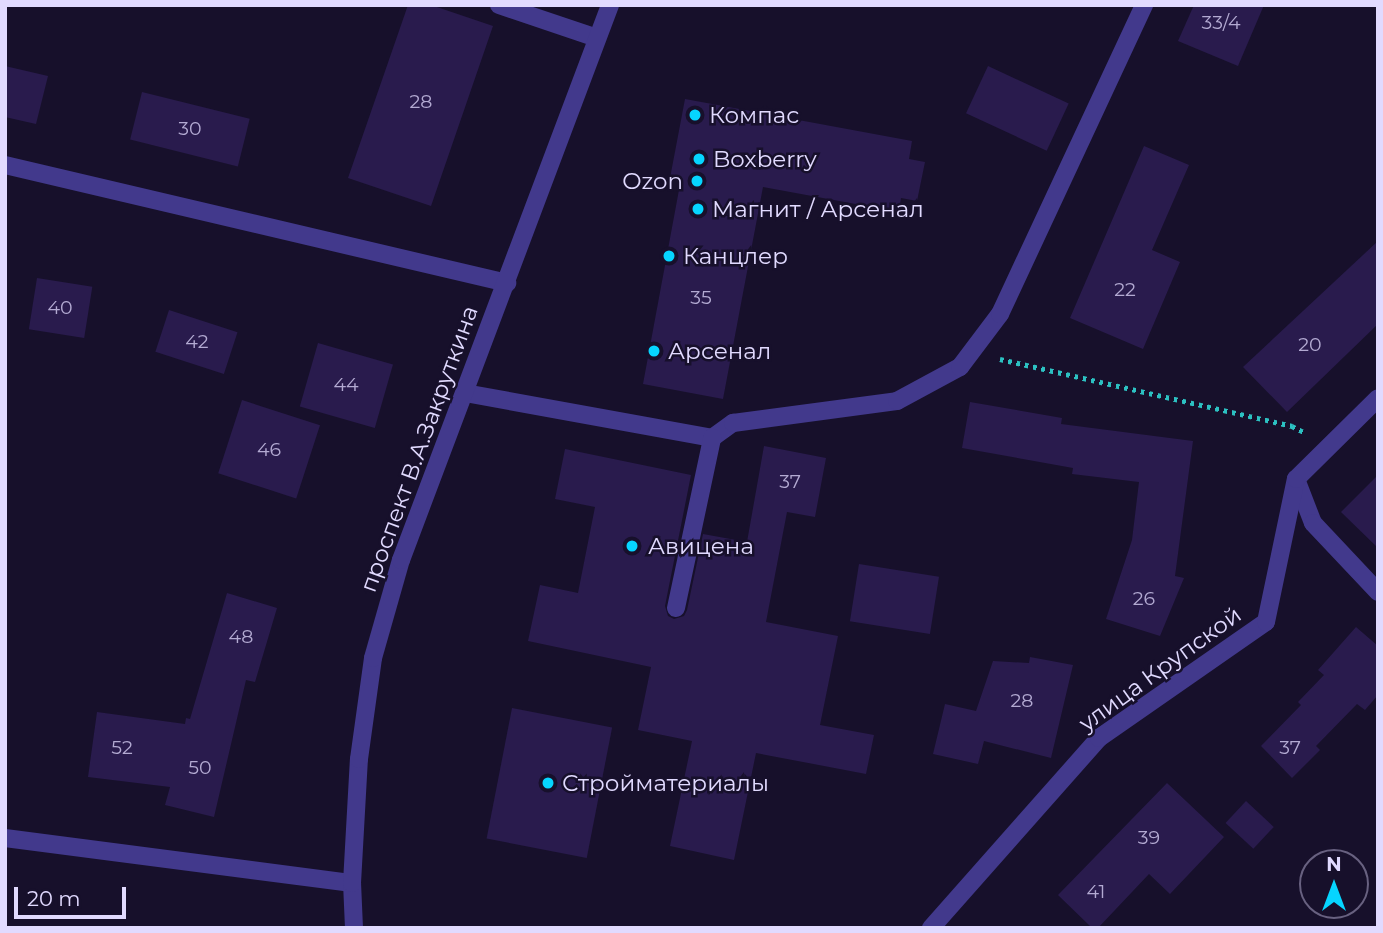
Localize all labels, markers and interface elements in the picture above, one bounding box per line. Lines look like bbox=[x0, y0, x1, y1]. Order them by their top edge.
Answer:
house number: 33/4 bbox=[1202, 12, 1240, 34]
house number: 28 bbox=[410, 91, 432, 113]
place label: Компас bbox=[709, 101, 799, 129]
marker: Компас bbox=[687, 107, 703, 123]
house number: 30 bbox=[178, 118, 202, 140]
place label: Boxberry bbox=[713, 145, 817, 173]
marker: Boxberry bbox=[691, 151, 707, 167]
place label: Ozon bbox=[622, 167, 683, 195]
marker: Ozon bbox=[689, 173, 705, 189]
place label: Магнит / Арсенал bbox=[712, 195, 924, 223]
marker: Магнит / Арсенал bbox=[690, 201, 706, 217]
place label: Канцлер bbox=[683, 242, 788, 270]
marker: Канцлер bbox=[661, 248, 677, 264]
house number: 22 bbox=[1114, 279, 1136, 301]
house number: 35 bbox=[690, 287, 712, 309]
house number: 40 bbox=[47, 297, 73, 319]
street label: проспект В.А.Закруткина bbox=[354, 302, 484, 596]
house number: 42 bbox=[185, 331, 209, 353]
house number: 20 bbox=[1298, 334, 1322, 356]
place label: Арсенал bbox=[668, 337, 771, 365]
marker: Арсенал bbox=[646, 343, 662, 359]
house number: 44 bbox=[333, 374, 359, 396]
house number: 46 bbox=[257, 439, 281, 461]
house number: 37 bbox=[779, 471, 801, 493]
place label: Авицена bbox=[648, 532, 754, 560]
marker: Авицена bbox=[622, 536, 642, 556]
house number: 26 bbox=[1133, 588, 1155, 610]
street label: улица Крупской bbox=[1073, 601, 1247, 737]
house number: 48 bbox=[229, 626, 253, 648]
house number: 28 bbox=[1011, 690, 1033, 712]
house number: 52 bbox=[111, 737, 133, 759]
house number: 37 bbox=[1279, 737, 1301, 759]
house number: 50 bbox=[188, 757, 212, 779]
place label: Стройматериалы bbox=[562, 769, 769, 797]
marker: Стройматериалы bbox=[540, 775, 556, 791]
house number: 39 bbox=[1138, 827, 1160, 849]
north arrow bbox=[1299, 849, 1369, 919]
text: N bbox=[1326, 853, 1342, 876]
scale bar bbox=[18, 874, 130, 918]
house number: 41 bbox=[1087, 881, 1105, 903]
text: 20 m bbox=[27, 886, 81, 911]

